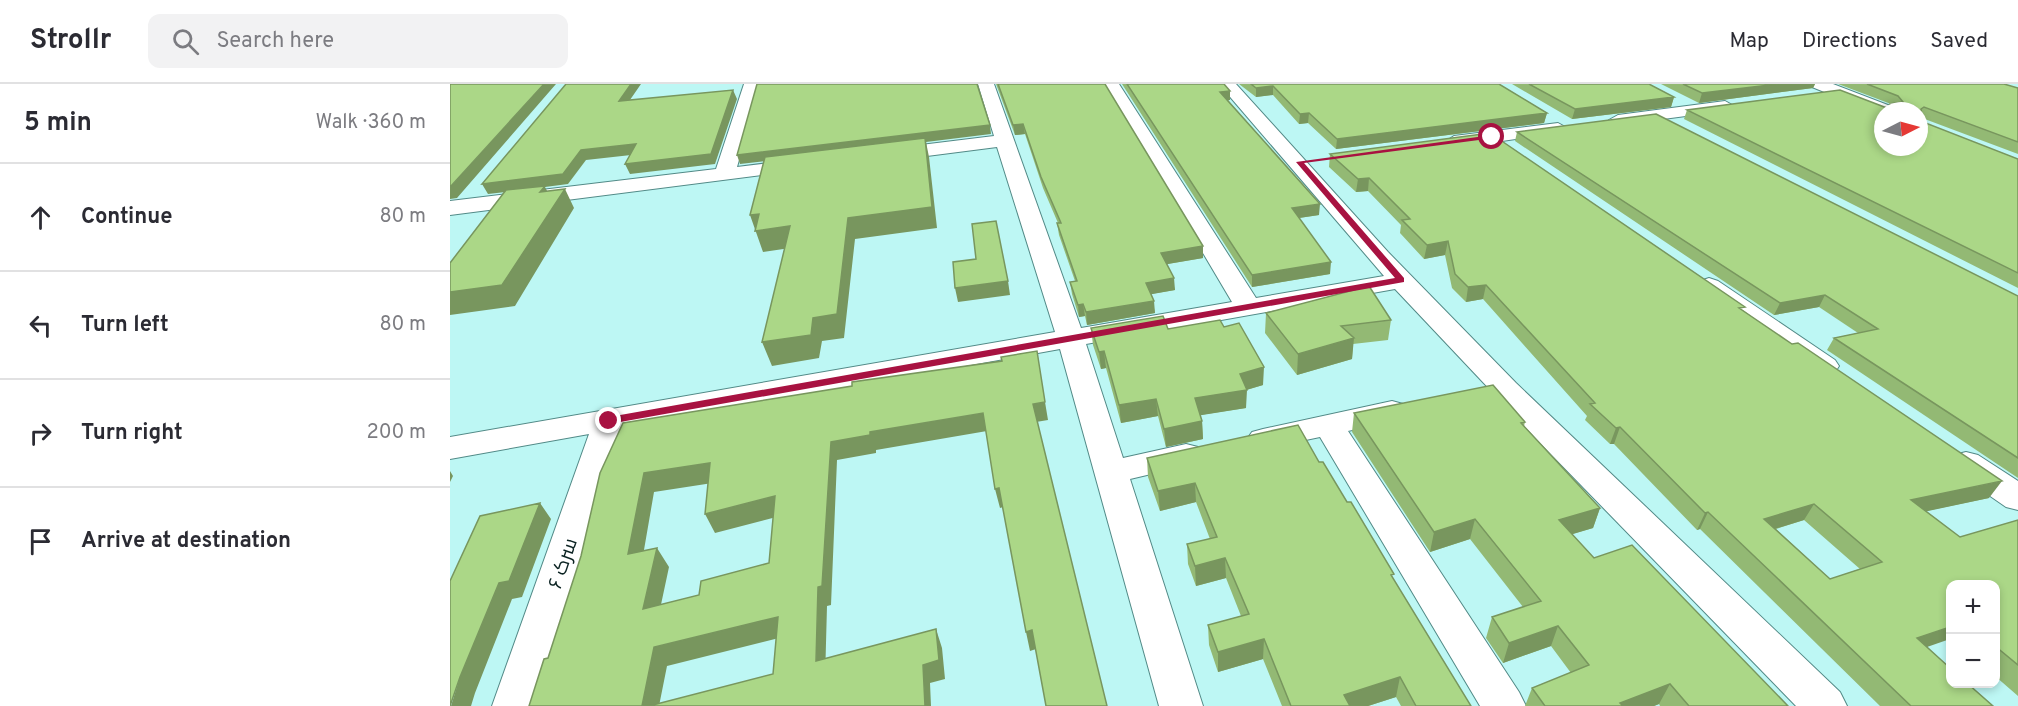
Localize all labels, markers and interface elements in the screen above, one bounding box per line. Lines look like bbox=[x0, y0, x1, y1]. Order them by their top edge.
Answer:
search box bbox=[148, 14, 568, 68]
text: Strollr bbox=[30, 23, 112, 59]
icon: search bbox=[169, 25, 202, 58]
text: Search here bbox=[217, 28, 334, 55]
text: Map bbox=[1729, 28, 1769, 55]
text: Directions bbox=[1802, 28, 1897, 55]
text: Saved bbox=[1930, 28, 1988, 55]
north arrow bbox=[1874, 102, 1928, 156]
text: 5 min bbox=[24, 107, 92, 140]
text: Walk · 360 m bbox=[315, 110, 426, 136]
route start bbox=[1478, 123, 1504, 149]
icon: ahead bbox=[24, 201, 57, 234]
text: Continue bbox=[81, 204, 172, 231]
text: 80 m bbox=[380, 204, 426, 230]
icon: left bbox=[24, 309, 57, 342]
text: Turn left bbox=[81, 312, 169, 339]
text: 80 m bbox=[380, 312, 426, 338]
route end bbox=[595, 407, 621, 433]
icon: right bbox=[24, 417, 57, 450]
text: Turn right bbox=[81, 420, 183, 447]
text: 200 m bbox=[367, 420, 426, 446]
icon: arrive bbox=[24, 525, 57, 558]
text: Arrive at destination bbox=[81, 528, 291, 555]
street label: سرک ۶ bbox=[543, 535, 585, 593]
map controls bbox=[1946, 580, 2000, 688]
button: + bbox=[1946, 580, 2000, 634]
button: − bbox=[1946, 634, 2000, 688]

